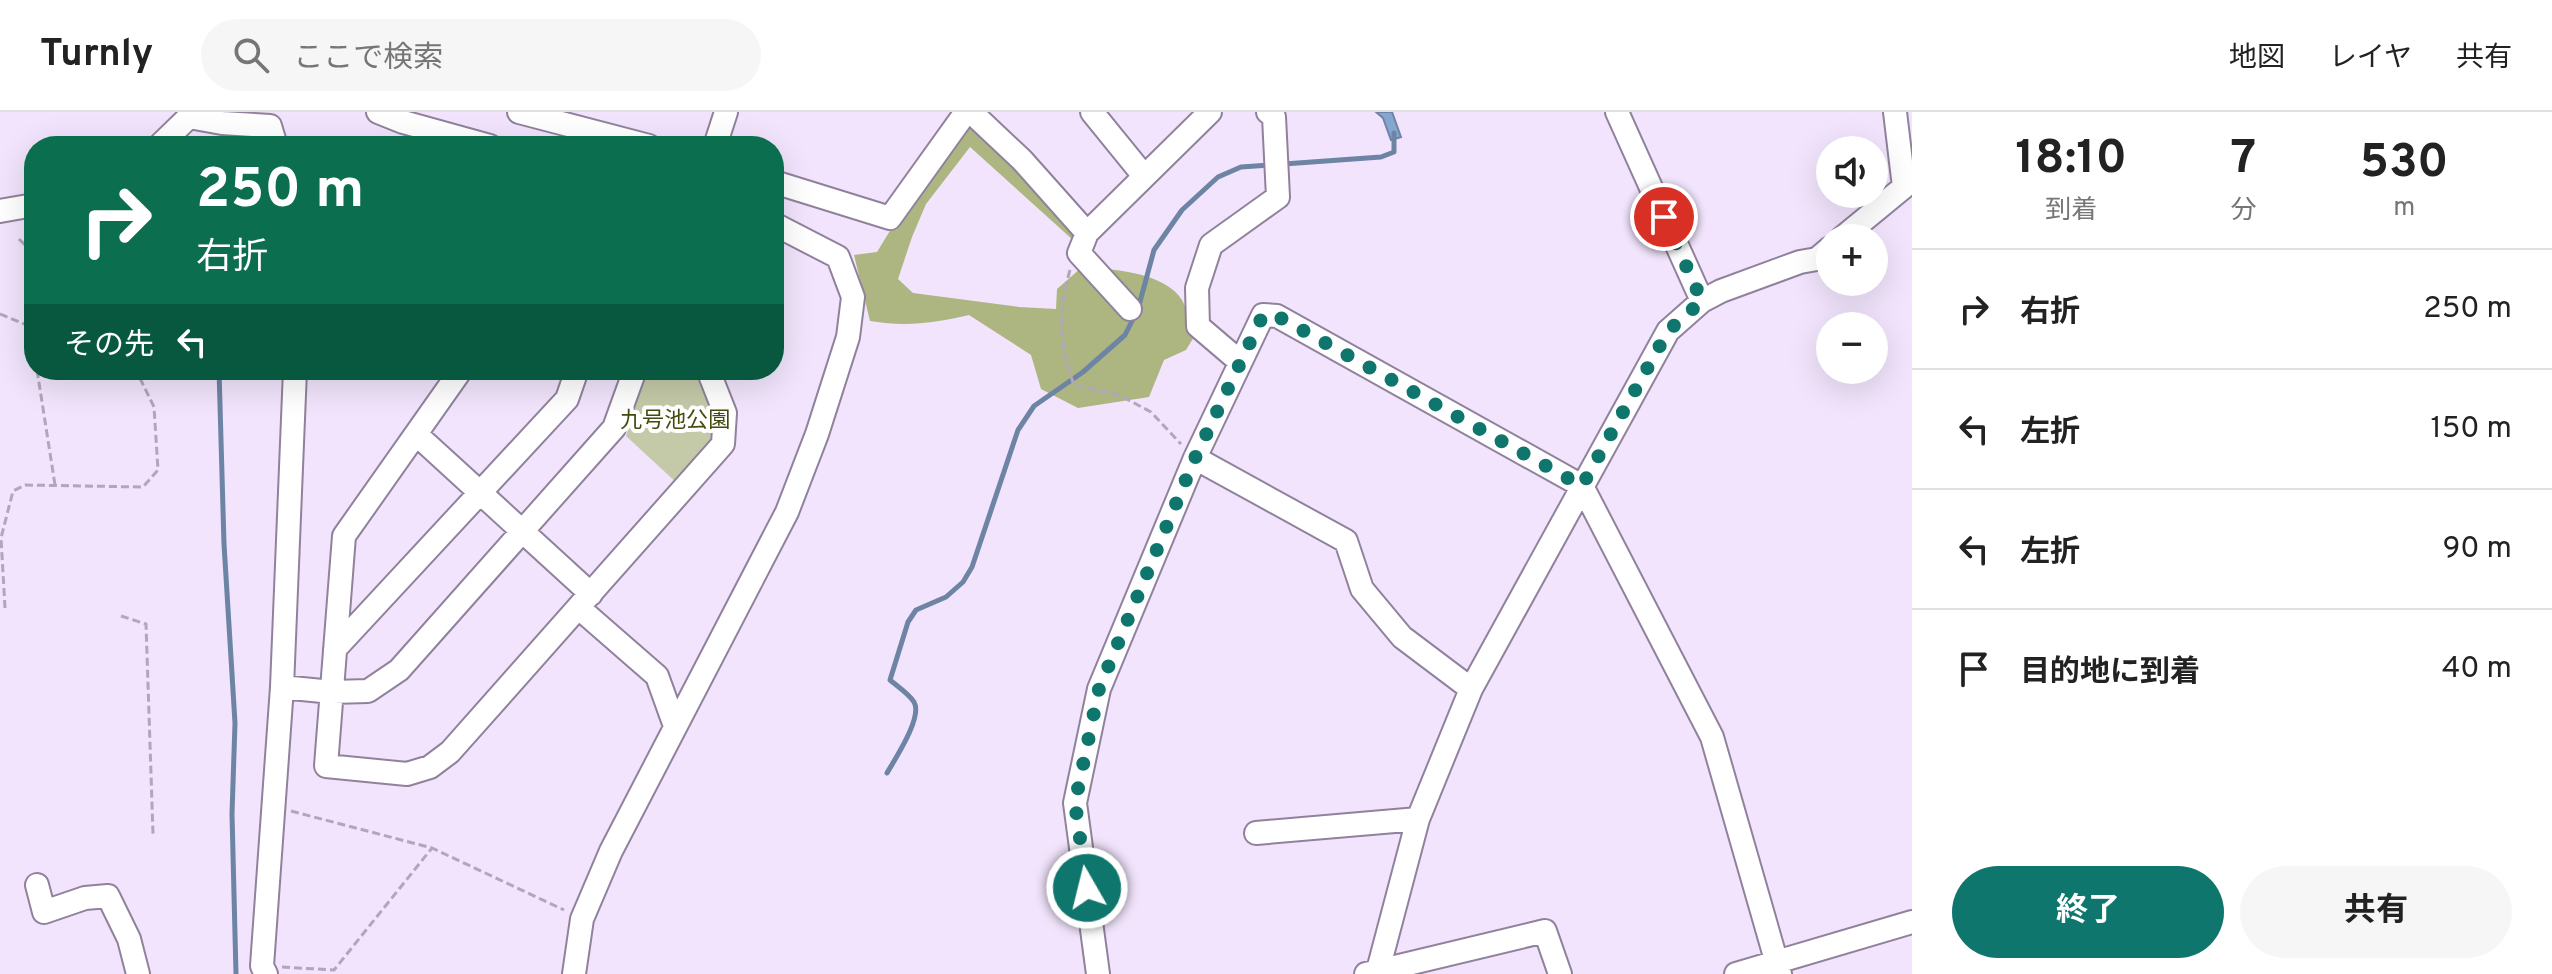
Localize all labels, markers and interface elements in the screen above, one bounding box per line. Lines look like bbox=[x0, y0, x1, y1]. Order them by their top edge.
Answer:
search box bbox=[201, 19, 761, 91]
text: Turnly bbox=[40, 31, 153, 80]
icon: search bbox=[229, 33, 273, 77]
text: ここで検索 bbox=[293, 41, 443, 78]
text: 地図 bbox=[2229, 41, 2285, 77]
text: レイヤ bbox=[2329, 41, 2412, 77]
text: 共有 bbox=[2456, 41, 2512, 77]
text: 18:10 bbox=[2015, 130, 2127, 190]
text: 7 bbox=[2231, 130, 2256, 190]
text: 530 bbox=[2360, 134, 2449, 194]
map controls bbox=[1816, 136, 1888, 384]
button: sound bbox=[1816, 136, 1888, 208]
text: 250 m bbox=[196, 157, 364, 227]
icon: right bbox=[64, 168, 168, 272]
pin bbox=[1630, 183, 1698, 251]
text: m bbox=[2393, 192, 2415, 225]
icon: arrive bbox=[1642, 195, 1686, 239]
text: 到着 bbox=[2045, 195, 2097, 228]
text: 分 bbox=[2230, 195, 2256, 228]
button: + bbox=[1816, 224, 1888, 296]
text: 右折 bbox=[196, 236, 268, 282]
icon: right bbox=[1952, 287, 1996, 331]
text: 250 m bbox=[2423, 291, 2512, 328]
text: 右折 bbox=[2020, 295, 2080, 332]
button: − bbox=[1816, 312, 1888, 384]
icon: left bbox=[170, 320, 214, 364]
text: その先 bbox=[64, 328, 154, 365]
icon: left bbox=[1952, 407, 1996, 451]
park label: 九号池公園 bbox=[620, 408, 730, 435]
text: 150 m bbox=[2431, 411, 2512, 448]
text: 左折 bbox=[2020, 415, 2080, 452]
icon: left bbox=[1952, 527, 1996, 571]
text: 90 m bbox=[2443, 531, 2512, 568]
text: 左折 bbox=[2020, 535, 2080, 572]
icon: arrive bbox=[1952, 647, 1996, 691]
text: 40 m bbox=[2442, 651, 2512, 688]
text: 目的地に到着 bbox=[2020, 655, 2200, 692]
position arrow bbox=[1045, 846, 1129, 930]
button: 終了 bbox=[1952, 866, 2224, 958]
button: 共有 bbox=[2240, 866, 2512, 958]

